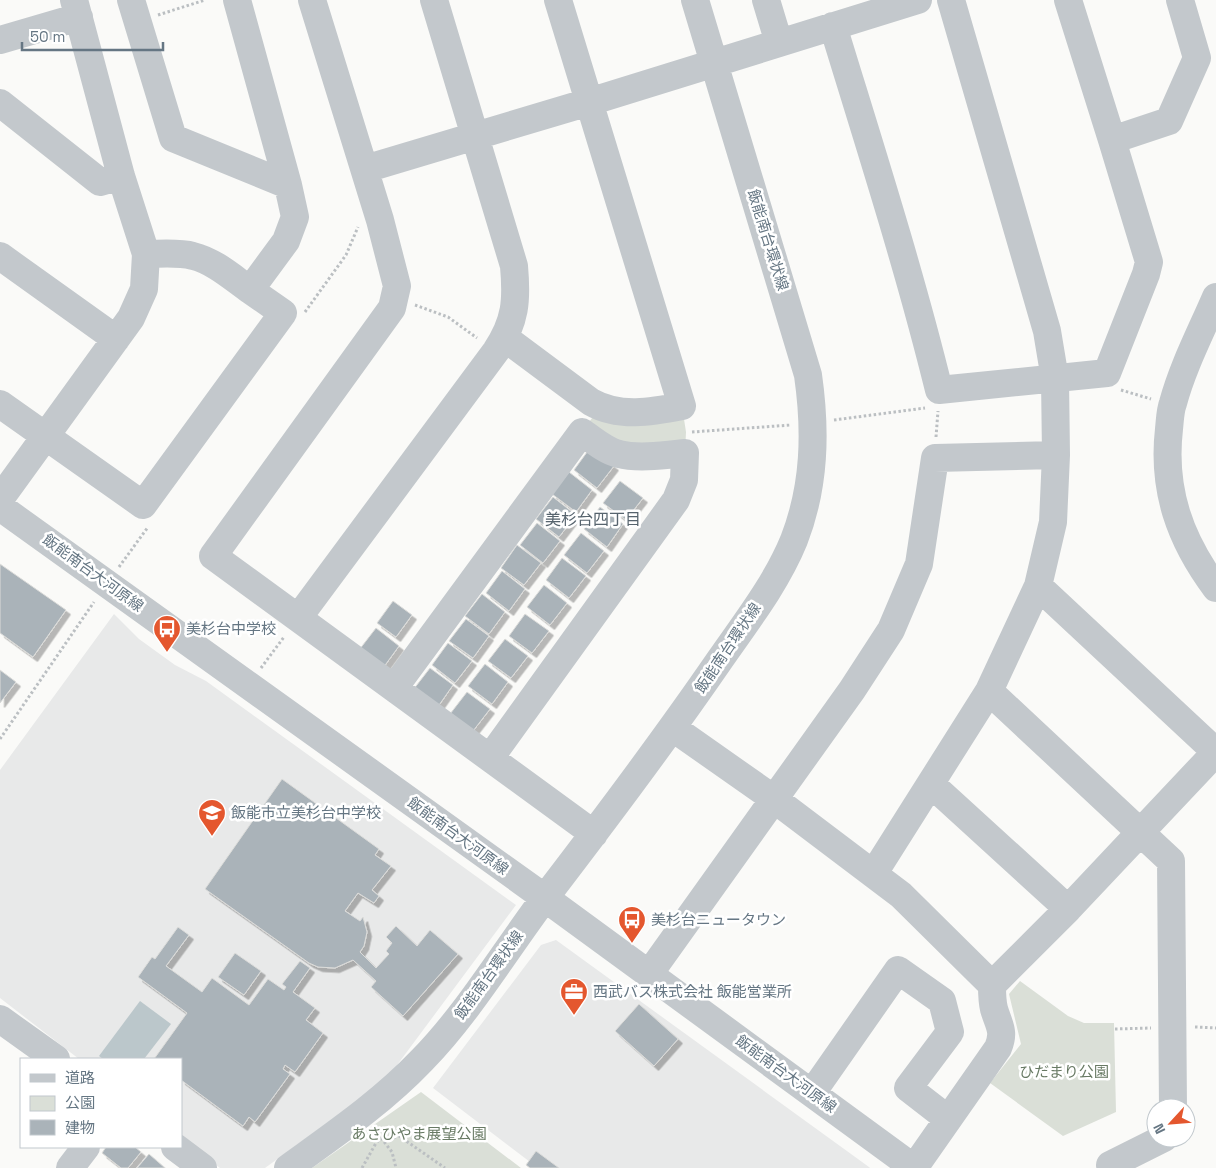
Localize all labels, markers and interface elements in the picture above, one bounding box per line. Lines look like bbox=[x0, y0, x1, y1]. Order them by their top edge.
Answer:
scale bar bbox=[22, 20, 164, 52]
text: 50 m bbox=[30, 27, 65, 46]
street label: 飯能南台環状線 bbox=[744, 187, 793, 293]
district label: 美杉台四丁目 bbox=[545, 509, 641, 530]
street label: 飯能南台大河原線 bbox=[39, 530, 147, 616]
street label: 飯能南台環状線 bbox=[690, 599, 765, 697]
bus stop icon: 美杉台中学校 bbox=[152, 614, 182, 653]
place label: 美杉台中学校 bbox=[186, 619, 276, 638]
street label: 飯能南台大河原線 bbox=[404, 793, 512, 879]
school or university icon: 飯能市立美杉台中学校 bbox=[197, 798, 227, 837]
place label: 飯能市立美杉台中学校 bbox=[231, 803, 381, 822]
bus stop icon: 美杉台ニュータウン bbox=[617, 905, 647, 944]
place label: 美杉台ニュータウン bbox=[651, 910, 786, 929]
street label: 飯能南台環状線 bbox=[450, 927, 527, 1023]
office icon: 西武バス株式会社 飯能営業所 bbox=[559, 977, 589, 1016]
place label: 西武バス株式会社 飯能営業所 bbox=[593, 982, 792, 1001]
street label: 飯能南台大河原線 bbox=[732, 1031, 840, 1117]
legend bbox=[20, 1058, 182, 1148]
park label: ひだまり公園 bbox=[1019, 1062, 1109, 1081]
text: 道路 bbox=[65, 1068, 95, 1087]
text: 公園 bbox=[65, 1093, 95, 1112]
north arrow bbox=[1146, 1098, 1196, 1148]
text: 建物 bbox=[65, 1118, 95, 1137]
text: N bbox=[1149, 1121, 1169, 1137]
park label: あさひやま展望公園 bbox=[351, 1124, 487, 1143]

